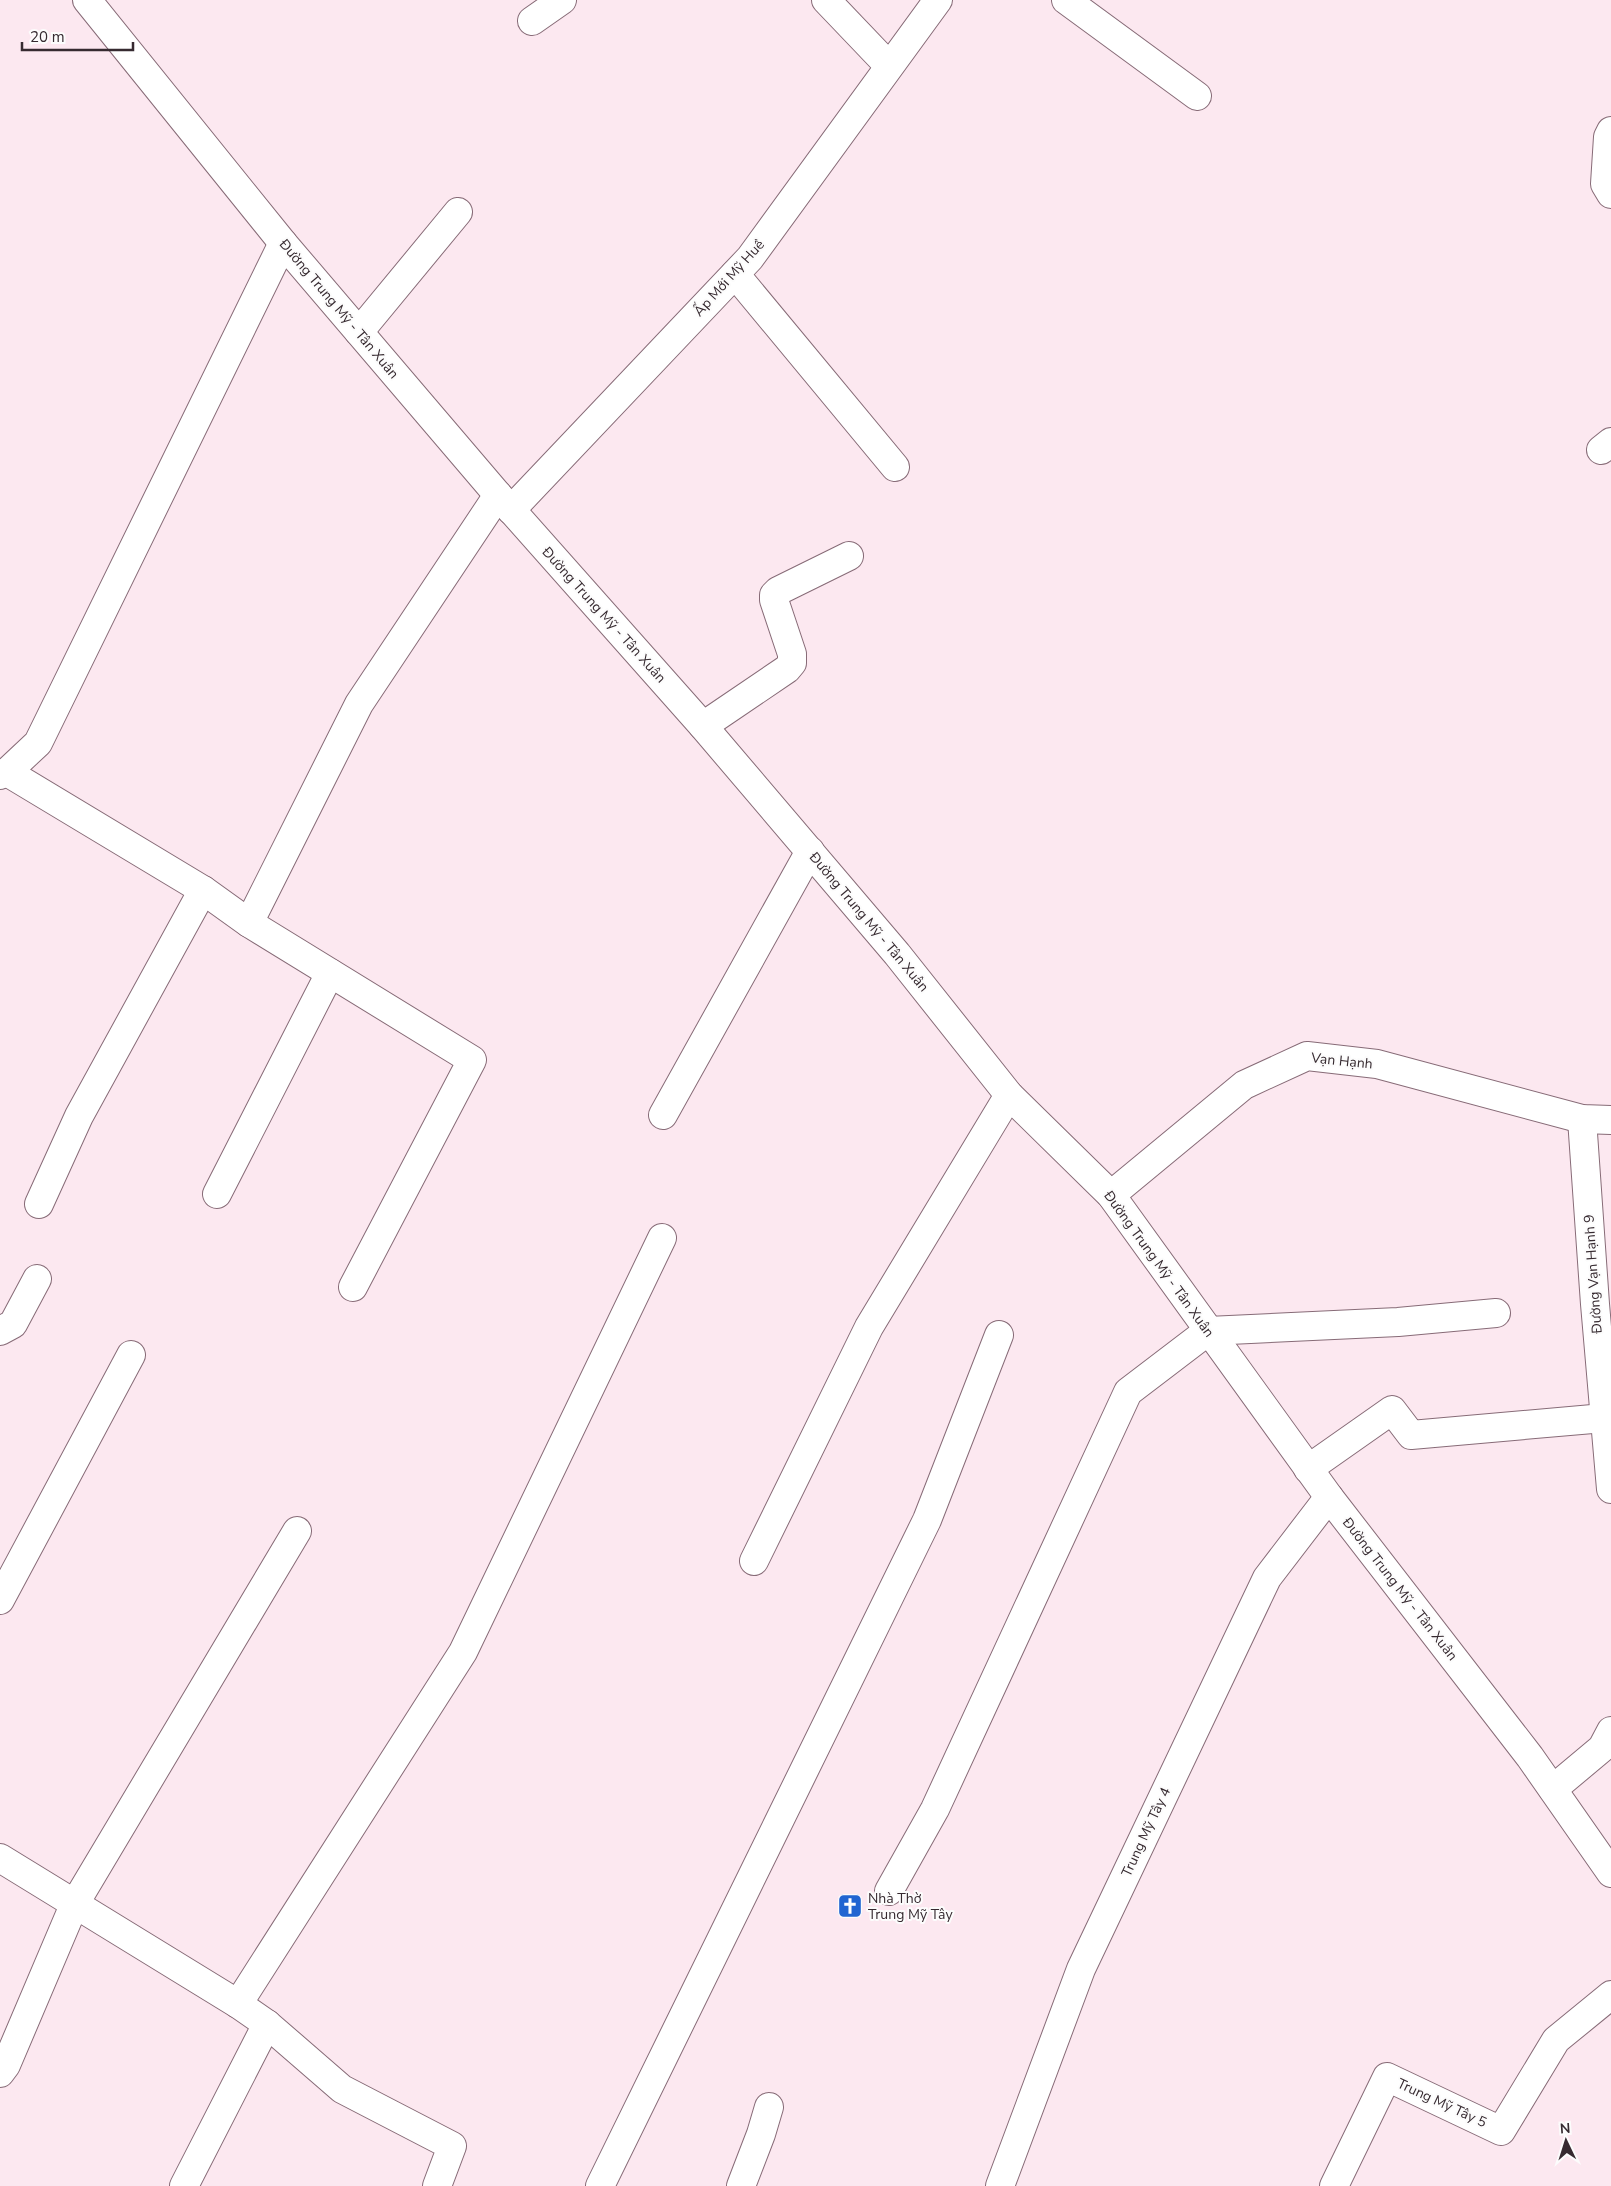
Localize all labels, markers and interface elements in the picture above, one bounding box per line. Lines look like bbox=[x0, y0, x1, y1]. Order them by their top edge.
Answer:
scale bar bbox=[22, 20, 134, 52]
text: 20 m bbox=[30, 27, 65, 47]
street label: Đường Trung Mỹ - Tân Xuân bbox=[274, 234, 403, 383]
street label: Ấp Mới Mỹ Huề bbox=[689, 235, 769, 321]
street label: Đường Trung Mỹ - Tân Xuân bbox=[537, 542, 670, 687]
street label: Đường Trung Mỹ - Tân Xuân bbox=[804, 847, 933, 996]
street label: Vạn Hạnh bbox=[1309, 1048, 1374, 1074]
street label: Đường Trung Mỹ - Tân Xuân bbox=[1099, 1186, 1219, 1341]
street label: Đường Vạn Hạnh 9 bbox=[1579, 1214, 1607, 1335]
street label: Đường Trung Mỹ - Tân Xuân bbox=[1337, 1513, 1462, 1664]
street label: Trung Mỹ Tây 4 bbox=[1117, 1784, 1175, 1880]
place label: Nhà Thờ Trung Mỹ Tây bbox=[868, 1889, 953, 1924]
church icon: Nhà Thờ Trung Mỹ Tây bbox=[837, 1893, 863, 1919]
street label: Trung Mỹ Tây 5 bbox=[1394, 2074, 1490, 2132]
north arrow bbox=[1541, 2116, 1591, 2166]
text: N bbox=[1559, 2119, 1571, 2138]

